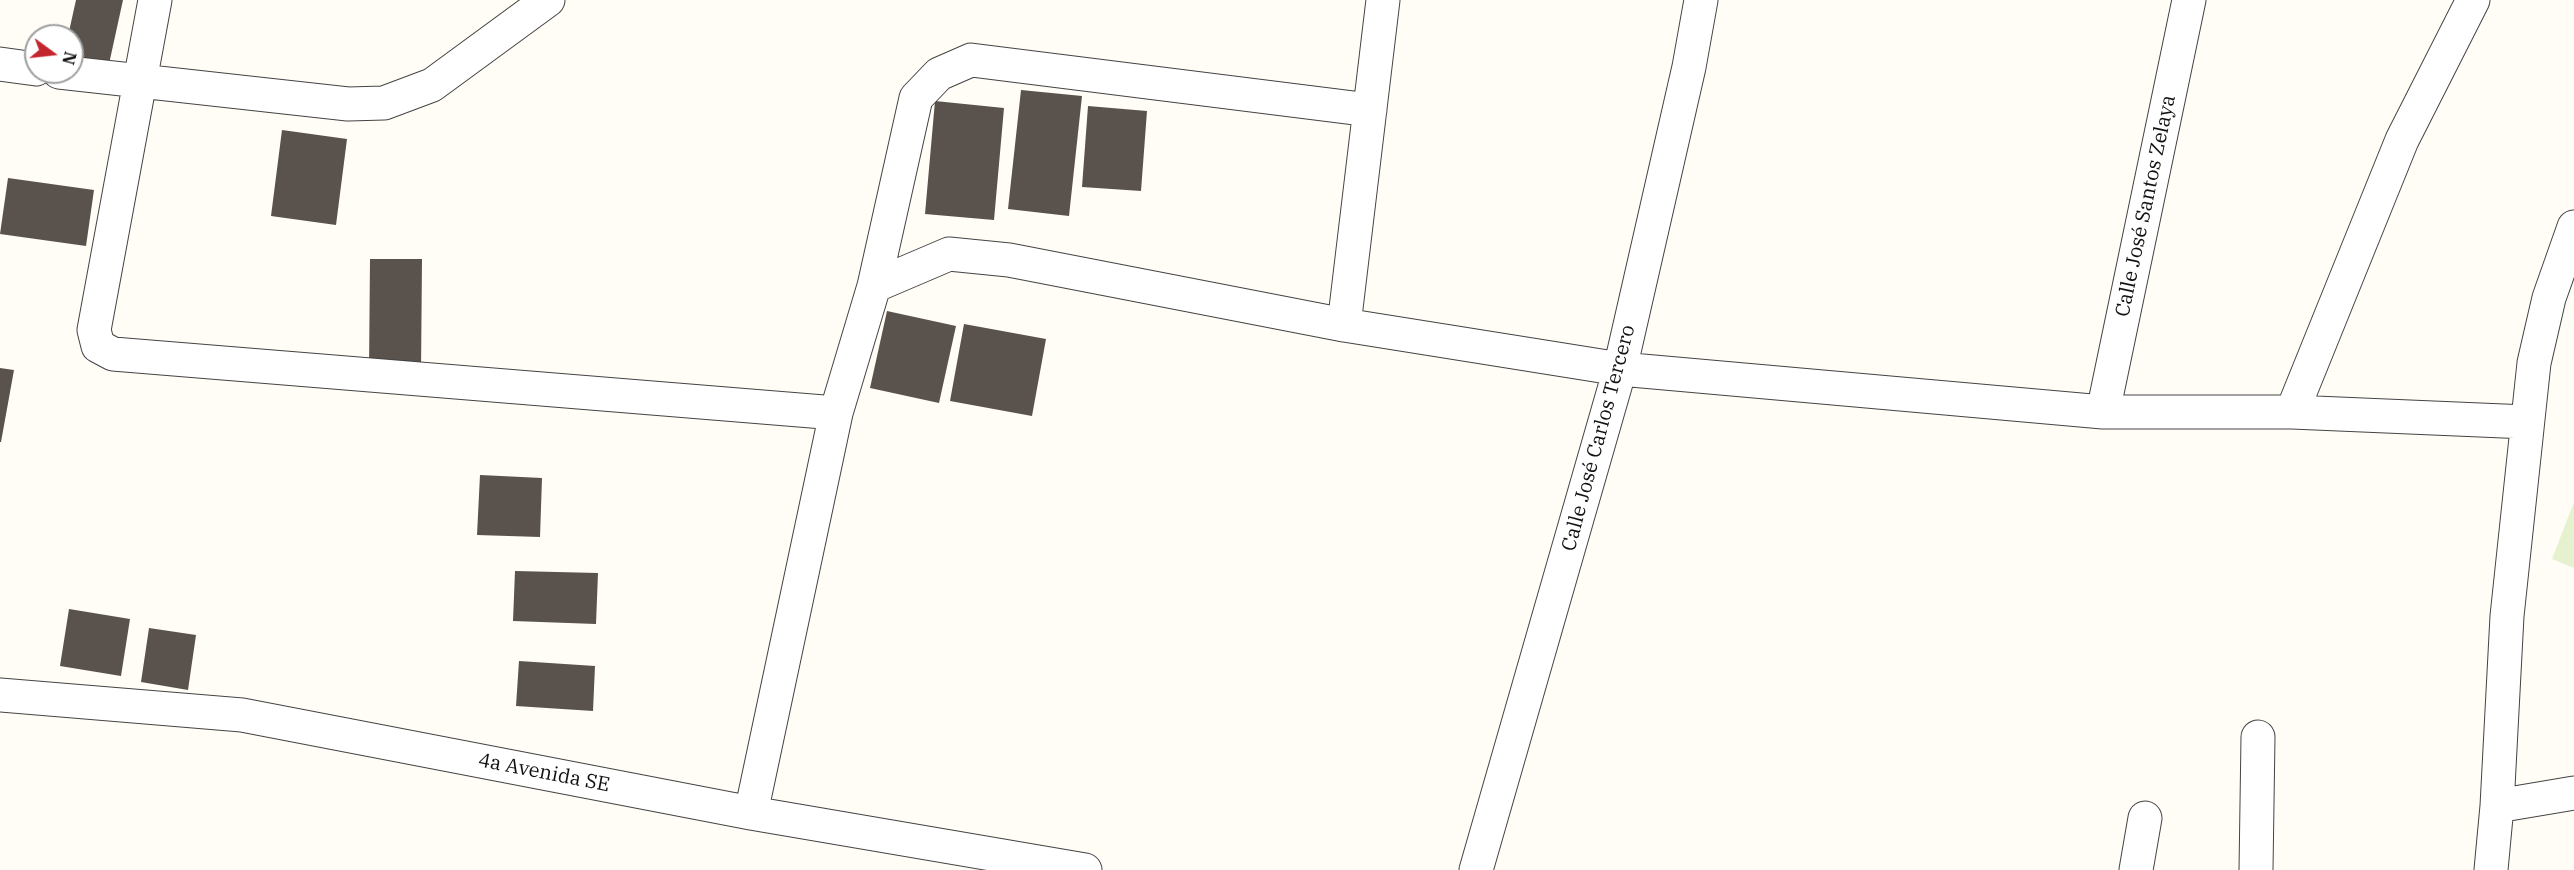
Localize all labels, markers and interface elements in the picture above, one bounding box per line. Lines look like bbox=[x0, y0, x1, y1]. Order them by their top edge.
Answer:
north arrow bbox=[24, 24, 84, 84]
text: N bbox=[58, 49, 81, 67]
street label: Calle José Santos Zelaya bbox=[2111, 93, 2181, 319]
street label: Calle José Carlos Tercero bbox=[1557, 322, 1641, 554]
street label: 4a Avenida SE bbox=[476, 748, 612, 798]

